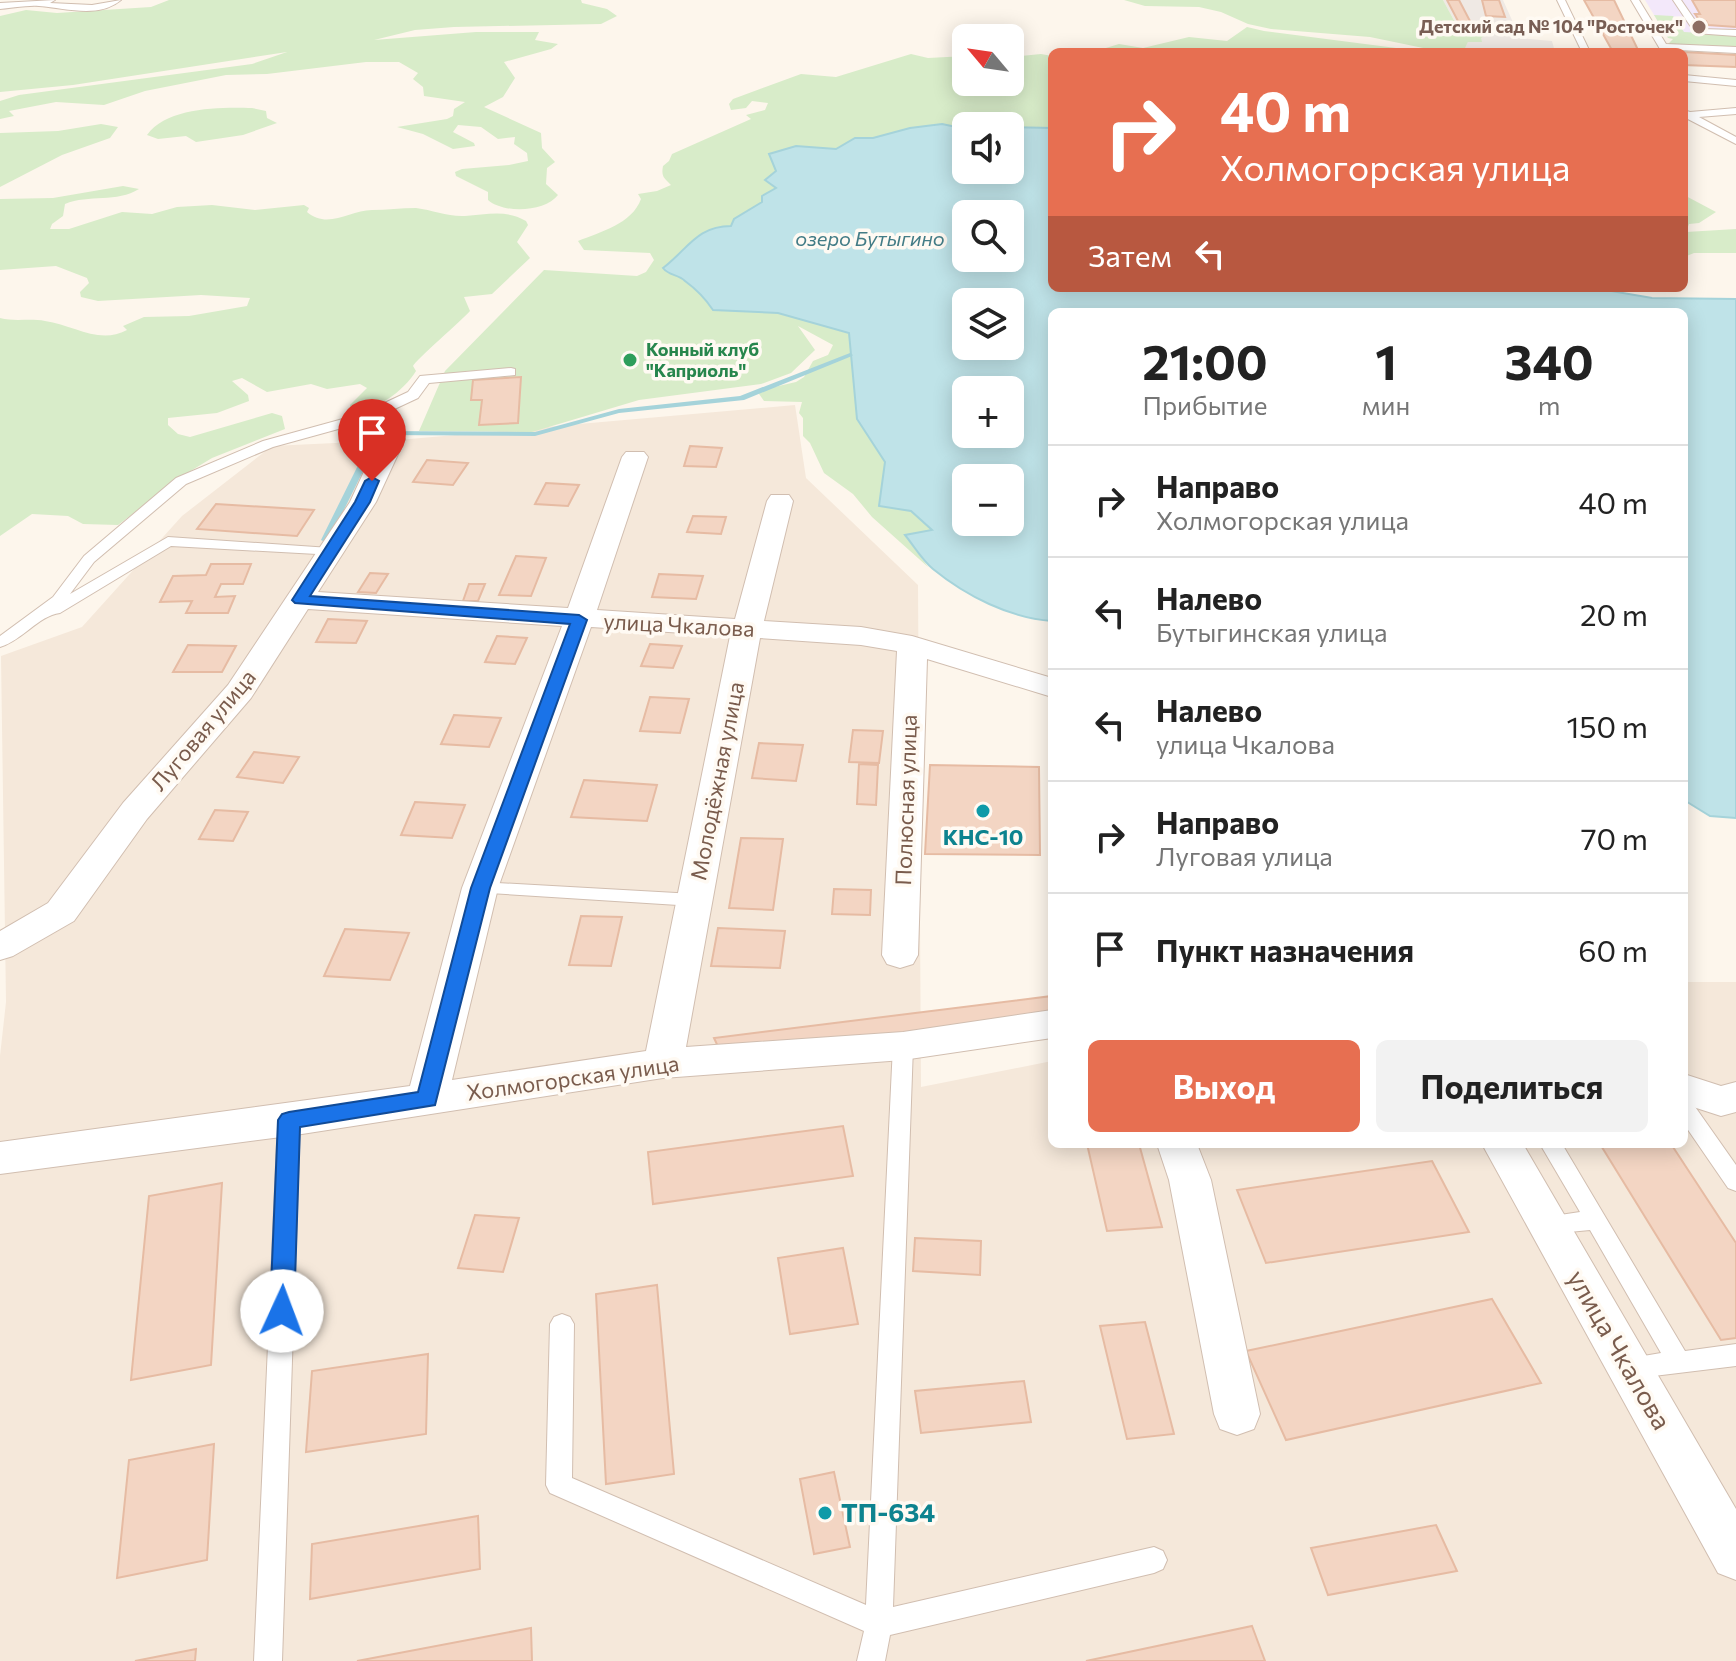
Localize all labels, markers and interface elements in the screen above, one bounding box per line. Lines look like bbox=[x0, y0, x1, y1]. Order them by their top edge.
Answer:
place label: Детский сад № 104 "Росточек" bbox=[1419, 15, 1683, 37]
marker: Детский сад № 104 "Росточек" bbox=[1690, 18, 1708, 36]
north arrow bbox=[952, 24, 1024, 96]
map controls bbox=[952, 24, 1024, 536]
text: 40 m bbox=[1220, 75, 1351, 144]
icon: right bbox=[1088, 80, 1192, 184]
button: sound bbox=[952, 112, 1024, 184]
text: Холмогорская улица bbox=[1220, 144, 1570, 188]
button: search bbox=[952, 200, 1024, 272]
water label: озеро Бутыгино bbox=[795, 226, 945, 250]
icon: left bbox=[1188, 232, 1232, 276]
text: Затем bbox=[1088, 236, 1172, 273]
button: layers bbox=[952, 288, 1024, 360]
text: 21:00 bbox=[1142, 331, 1268, 390]
text: 1 bbox=[1375, 331, 1397, 390]
text: 340 bbox=[1504, 331, 1594, 390]
place label: Конный клуб "Каприоль" bbox=[646, 338, 759, 381]
marker: Конный клуб "Каприоль" bbox=[621, 351, 639, 369]
button: + bbox=[952, 376, 1024, 448]
text: Прибытие bbox=[1142, 389, 1267, 420]
text: мин bbox=[1362, 389, 1410, 420]
text: m bbox=[1538, 389, 1560, 420]
pin bbox=[338, 399, 406, 481]
icon: arrive bbox=[350, 411, 394, 455]
button: − bbox=[952, 464, 1024, 536]
text: Направо bbox=[1156, 467, 1279, 504]
icon: right bbox=[1088, 479, 1132, 523]
text: 40 m bbox=[1579, 483, 1648, 520]
text: Холмогорская улица bbox=[1156, 504, 1409, 535]
text: Налево bbox=[1156, 579, 1262, 616]
icon: left bbox=[1088, 591, 1132, 635]
text: 20 m bbox=[1580, 595, 1648, 632]
street label: улица Чкалова bbox=[603, 607, 755, 642]
text: Бутыгинская улица bbox=[1156, 616, 1387, 647]
street label: Луговая улица bbox=[144, 664, 261, 796]
street label: Молодёжная улица bbox=[684, 679, 749, 882]
text: Налево bbox=[1156, 691, 1262, 728]
icon: left bbox=[1088, 703, 1132, 747]
text: 150 m bbox=[1566, 707, 1648, 744]
street label: Полюсная улица bbox=[889, 714, 922, 886]
text: улица Чкалова bbox=[1156, 728, 1335, 759]
marker: КНС-10 bbox=[974, 802, 992, 820]
text: Направо bbox=[1156, 803, 1279, 840]
icon: right bbox=[1088, 815, 1132, 859]
text: 70 m bbox=[1581, 819, 1648, 856]
place label: КНС-10 bbox=[943, 823, 1023, 850]
text: Луговая улица bbox=[1156, 840, 1333, 871]
icon: arrive bbox=[1088, 927, 1132, 971]
text: Пункт назначения bbox=[1156, 931, 1414, 968]
text: 60 m bbox=[1578, 931, 1648, 968]
button: Выход bbox=[1088, 1040, 1360, 1132]
button: Поделиться bbox=[1376, 1040, 1648, 1132]
street label: Холмогорская улица bbox=[465, 1049, 681, 1106]
street label: улица Чкалова bbox=[1562, 1264, 1678, 1434]
position arrow bbox=[240, 1269, 324, 1353]
place label: ТП-634 bbox=[841, 1496, 935, 1527]
marker: ТП-634 bbox=[816, 1504, 834, 1522]

